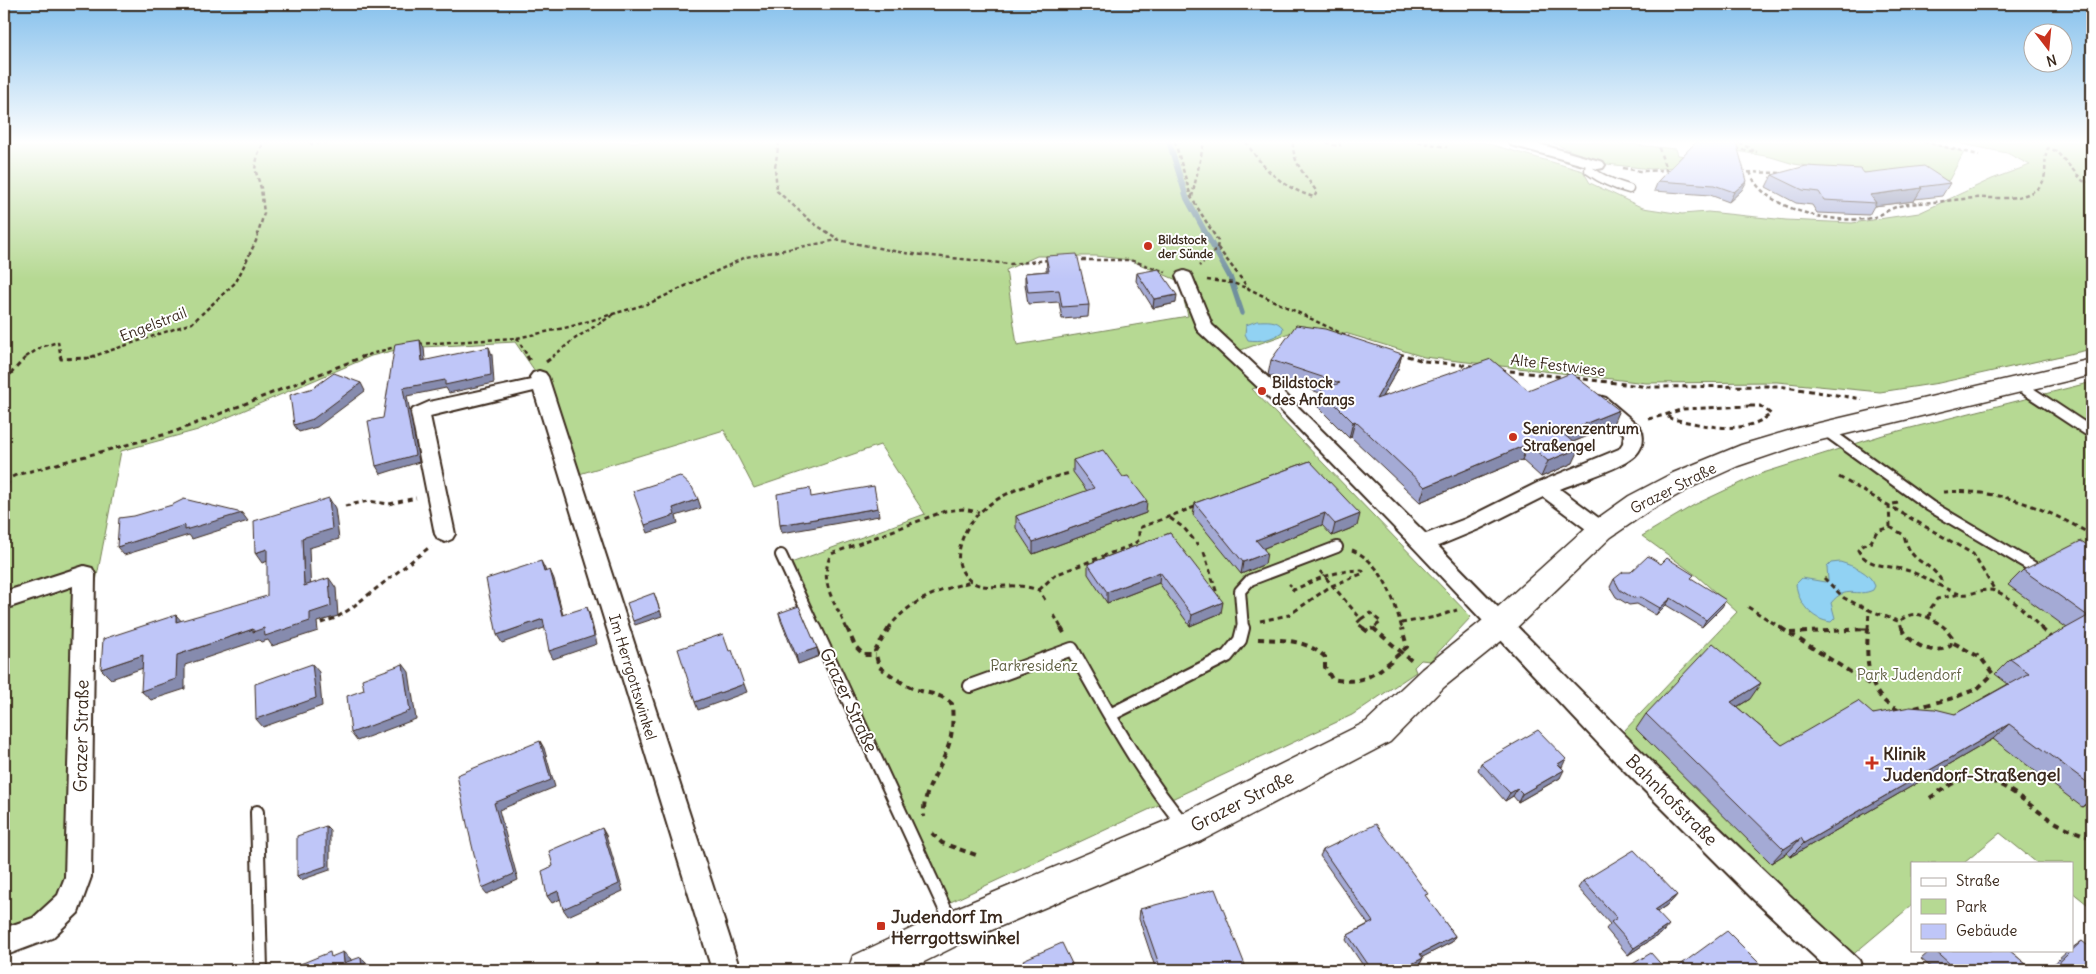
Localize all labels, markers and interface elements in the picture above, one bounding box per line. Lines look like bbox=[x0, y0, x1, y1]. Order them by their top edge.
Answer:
north arrow bbox=[2024, 22, 2074, 72]
text: N bbox=[2044, 51, 2059, 70]
place label: Bildstock der Sünde bbox=[1158, 232, 1214, 261]
marker: Bildstock der Sünde bbox=[1142, 240, 1154, 252]
street label: Engelstrail bbox=[117, 303, 189, 345]
street label: Alte Festwiese bbox=[1510, 350, 1606, 380]
place label: Bildstock des Anfangs bbox=[1272, 373, 1355, 410]
marker: Bildstock des Anfangs bbox=[1256, 385, 1268, 397]
place label: Seniorenzentrum Straßengel bbox=[1523, 419, 1639, 456]
marker: Seniorenzentrum Straßengel bbox=[1507, 431, 1519, 443]
street label: Grazer Straße bbox=[1627, 458, 1719, 518]
street label: Im Herrgottswinkel bbox=[605, 612, 661, 742]
street label: Grazer Straße bbox=[815, 644, 883, 756]
park label: Parkresidenz bbox=[990, 656, 1078, 675]
park label: Park Judendorf bbox=[1857, 665, 1962, 684]
street label: Grazer Straße bbox=[69, 679, 93, 793]
place label: Klinik Judendorf-Straßengel bbox=[1883, 742, 2061, 786]
street label: Bahnhofstraße bbox=[1621, 749, 1723, 851]
marker: Klinik Judendorf-Straßengel bbox=[1865, 756, 1879, 770]
street label: Grazer Straße bbox=[1187, 765, 1297, 837]
legend bbox=[1911, 862, 2074, 952]
text: Straße bbox=[1956, 871, 2000, 890]
text: Park bbox=[1956, 897, 1987, 916]
place label: Judendorf Im Herrgottswinkel bbox=[891, 905, 1020, 949]
marker: Judendorf Im Herrgottswinkel bbox=[875, 920, 887, 932]
text: Gebäude bbox=[1956, 921, 2017, 940]

